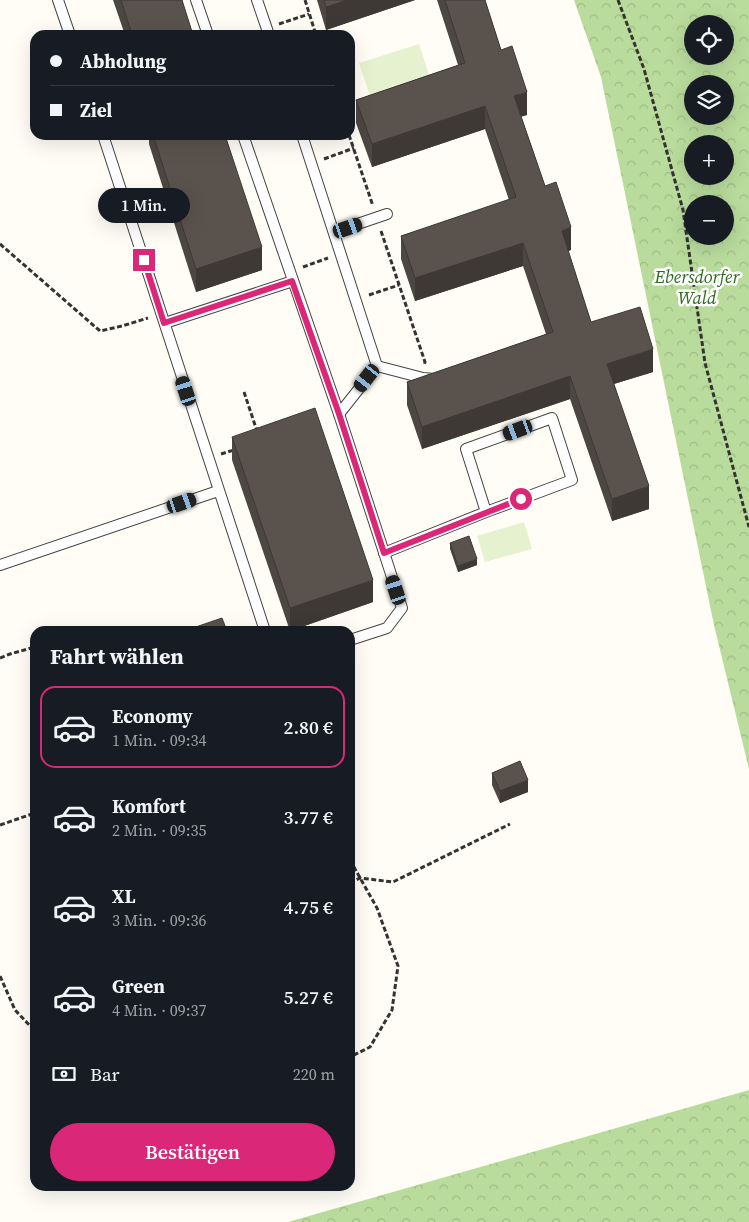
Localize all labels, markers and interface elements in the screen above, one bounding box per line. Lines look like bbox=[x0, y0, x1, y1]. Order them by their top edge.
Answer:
map controls bbox=[684, 15, 734, 245]
button: locate bbox=[684, 15, 734, 65]
text: Abholung bbox=[80, 48, 166, 74]
button: layers bbox=[684, 75, 734, 125]
text: Ziel bbox=[80, 97, 112, 123]
button: + bbox=[684, 135, 734, 185]
callout: 1 Min. bbox=[98, 188, 190, 222]
text: 1 Min. bbox=[121, 194, 167, 216]
button: − bbox=[684, 195, 734, 245]
car bbox=[331, 216, 364, 240]
route end bbox=[133, 249, 155, 271]
park label: Ebersdorfer Wald bbox=[653, 264, 740, 310]
car bbox=[351, 362, 382, 394]
car bbox=[174, 374, 197, 408]
car bbox=[501, 418, 534, 442]
route start bbox=[510, 488, 532, 510]
car bbox=[165, 491, 198, 515]
car bbox=[384, 573, 407, 607]
text: Fahrt wählen bbox=[50, 641, 184, 671]
text: Economy bbox=[112, 703, 193, 729]
icon: car bbox=[52, 705, 97, 750]
text: 2.80 € bbox=[284, 714, 333, 740]
text: 1 Min. · 09:34 bbox=[112, 729, 206, 751]
text: Komfort bbox=[112, 793, 186, 819]
icon: car bbox=[52, 795, 97, 840]
text: 3.77 € bbox=[284, 804, 333, 830]
text: 2 Min. · 09:35 bbox=[112, 819, 206, 841]
text: XL bbox=[112, 883, 135, 909]
icon: car bbox=[52, 885, 97, 930]
text: 4.75 € bbox=[284, 894, 333, 920]
text: 3 Min. · 09:36 bbox=[112, 909, 206, 931]
text: Green bbox=[112, 973, 165, 999]
icon: car bbox=[52, 975, 97, 1020]
text: 5.27 € bbox=[284, 984, 333, 1010]
text: 4 Min. · 09:37 bbox=[112, 999, 206, 1021]
icon: cash bbox=[50, 1060, 78, 1088]
text: Bar bbox=[90, 1061, 120, 1087]
text: 220 m bbox=[293, 1063, 335, 1085]
button: Bestätigen bbox=[50, 1123, 335, 1181]

